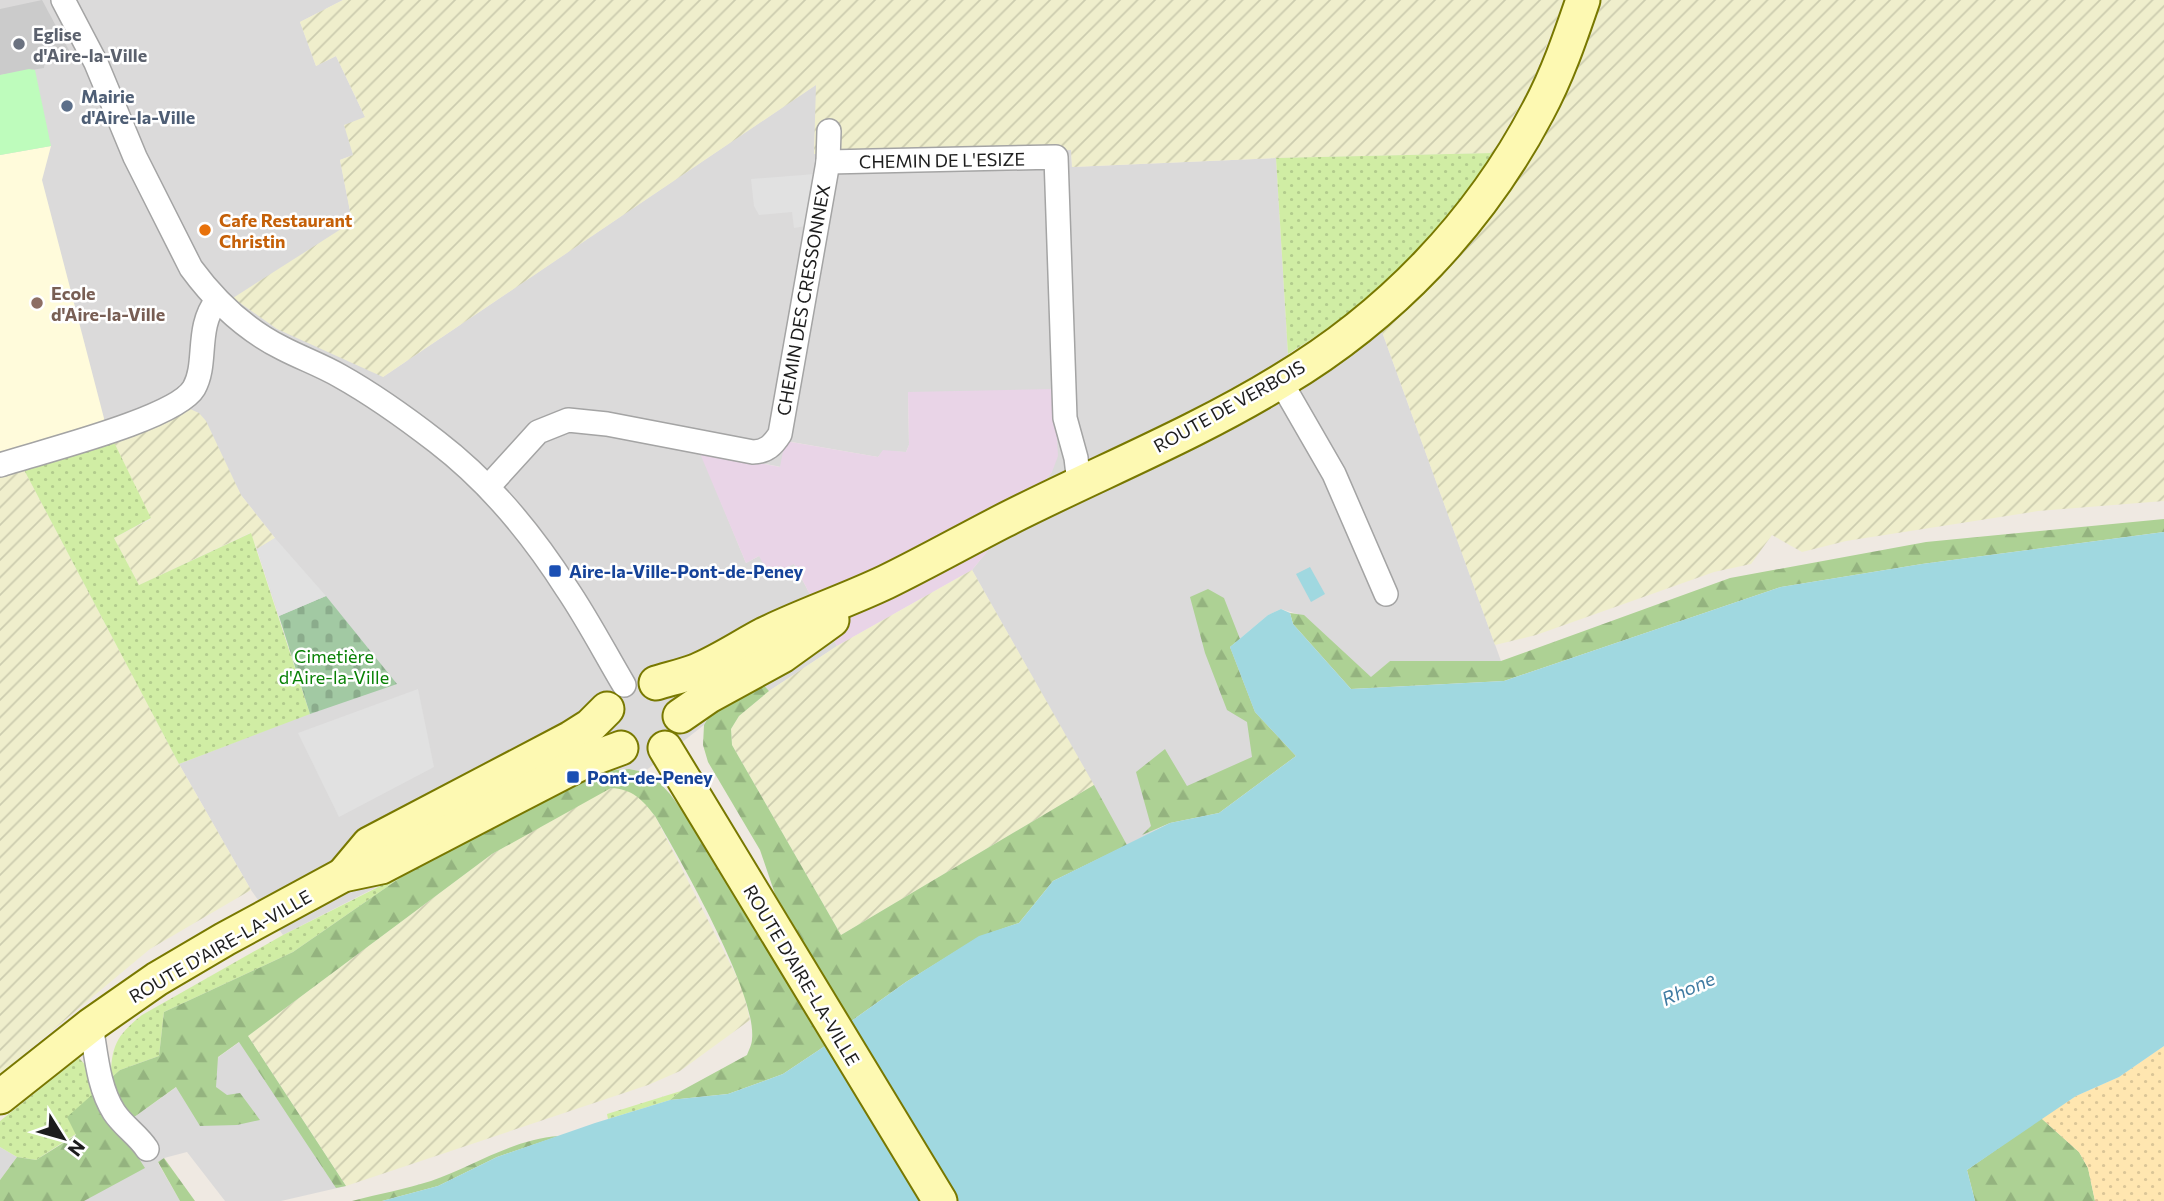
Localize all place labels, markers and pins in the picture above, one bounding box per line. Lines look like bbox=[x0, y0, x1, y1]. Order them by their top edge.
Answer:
place label: Eglise d'Aire-la-Ville bbox=[33, 23, 147, 66]
marker: Eglise d'Aire-la-Ville bbox=[11, 36, 27, 52]
place label: Mairie d'Aire-la-Ville bbox=[81, 85, 195, 128]
marker: Mairie d'Aire-la-Ville bbox=[59, 98, 75, 114]
place label: Cafe Restaurant Christin bbox=[219, 209, 353, 252]
marker: Cafe Restaurant Christin bbox=[197, 222, 213, 238]
place label: Ecole d'Aire-la-Ville bbox=[51, 282, 165, 325]
marker: Ecole d'Aire-la-Ville bbox=[29, 295, 45, 311]
place label: Aire-la-Ville-Pont-de-Peney bbox=[569, 560, 803, 582]
marker: Aire-la-Ville-Pont-de-Peney bbox=[547, 563, 563, 579]
place label: Pont-de-Peney bbox=[587, 766, 713, 788]
marker: Pont-de-Peney bbox=[565, 769, 581, 785]

